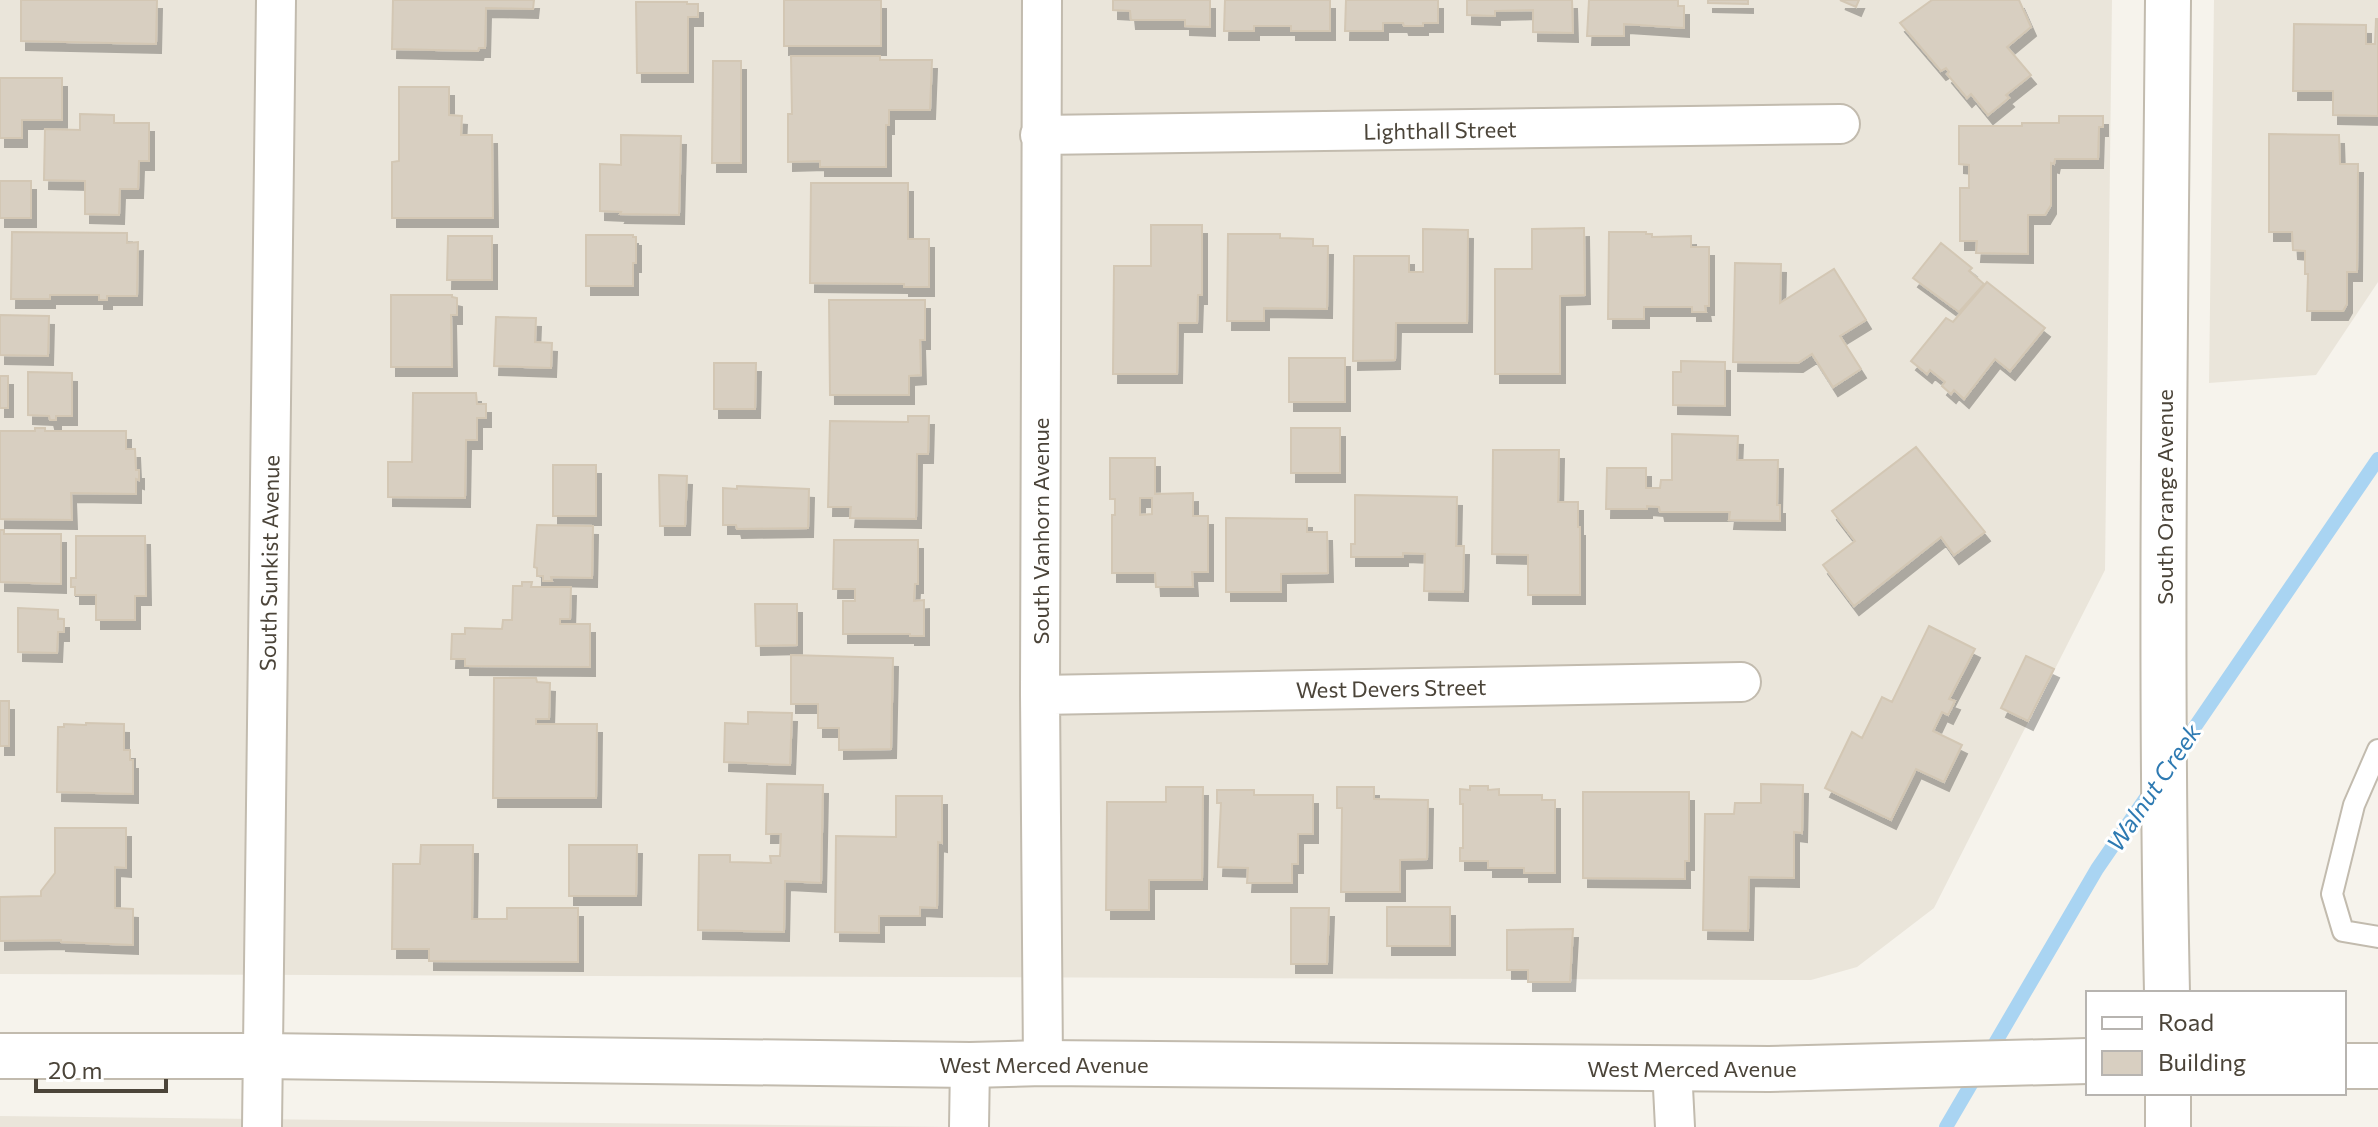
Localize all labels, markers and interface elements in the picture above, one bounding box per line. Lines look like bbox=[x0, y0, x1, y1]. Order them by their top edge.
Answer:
street label: Lighthall Street bbox=[1363, 115, 1517, 145]
street label: South Orange Avenue bbox=[2151, 389, 2178, 605]
street label: South Vanhorn Avenue bbox=[1027, 418, 1054, 644]
street label: South Sunkist Avenue bbox=[254, 455, 284, 671]
street label: West Devers Street bbox=[1296, 673, 1486, 703]
water label: Walnut Creek bbox=[2100, 717, 2207, 856]
legend bbox=[2086, 991, 2346, 1095]
text: Road bbox=[2158, 1007, 2214, 1036]
scale bar bbox=[36, 1043, 166, 1093]
text: Building bbox=[2158, 1047, 2246, 1076]
street label: West Merced Avenue bbox=[939, 1051, 1149, 1078]
text: 20 m bbox=[48, 1055, 102, 1084]
street label: West Merced Avenue bbox=[1587, 1055, 1797, 1082]

